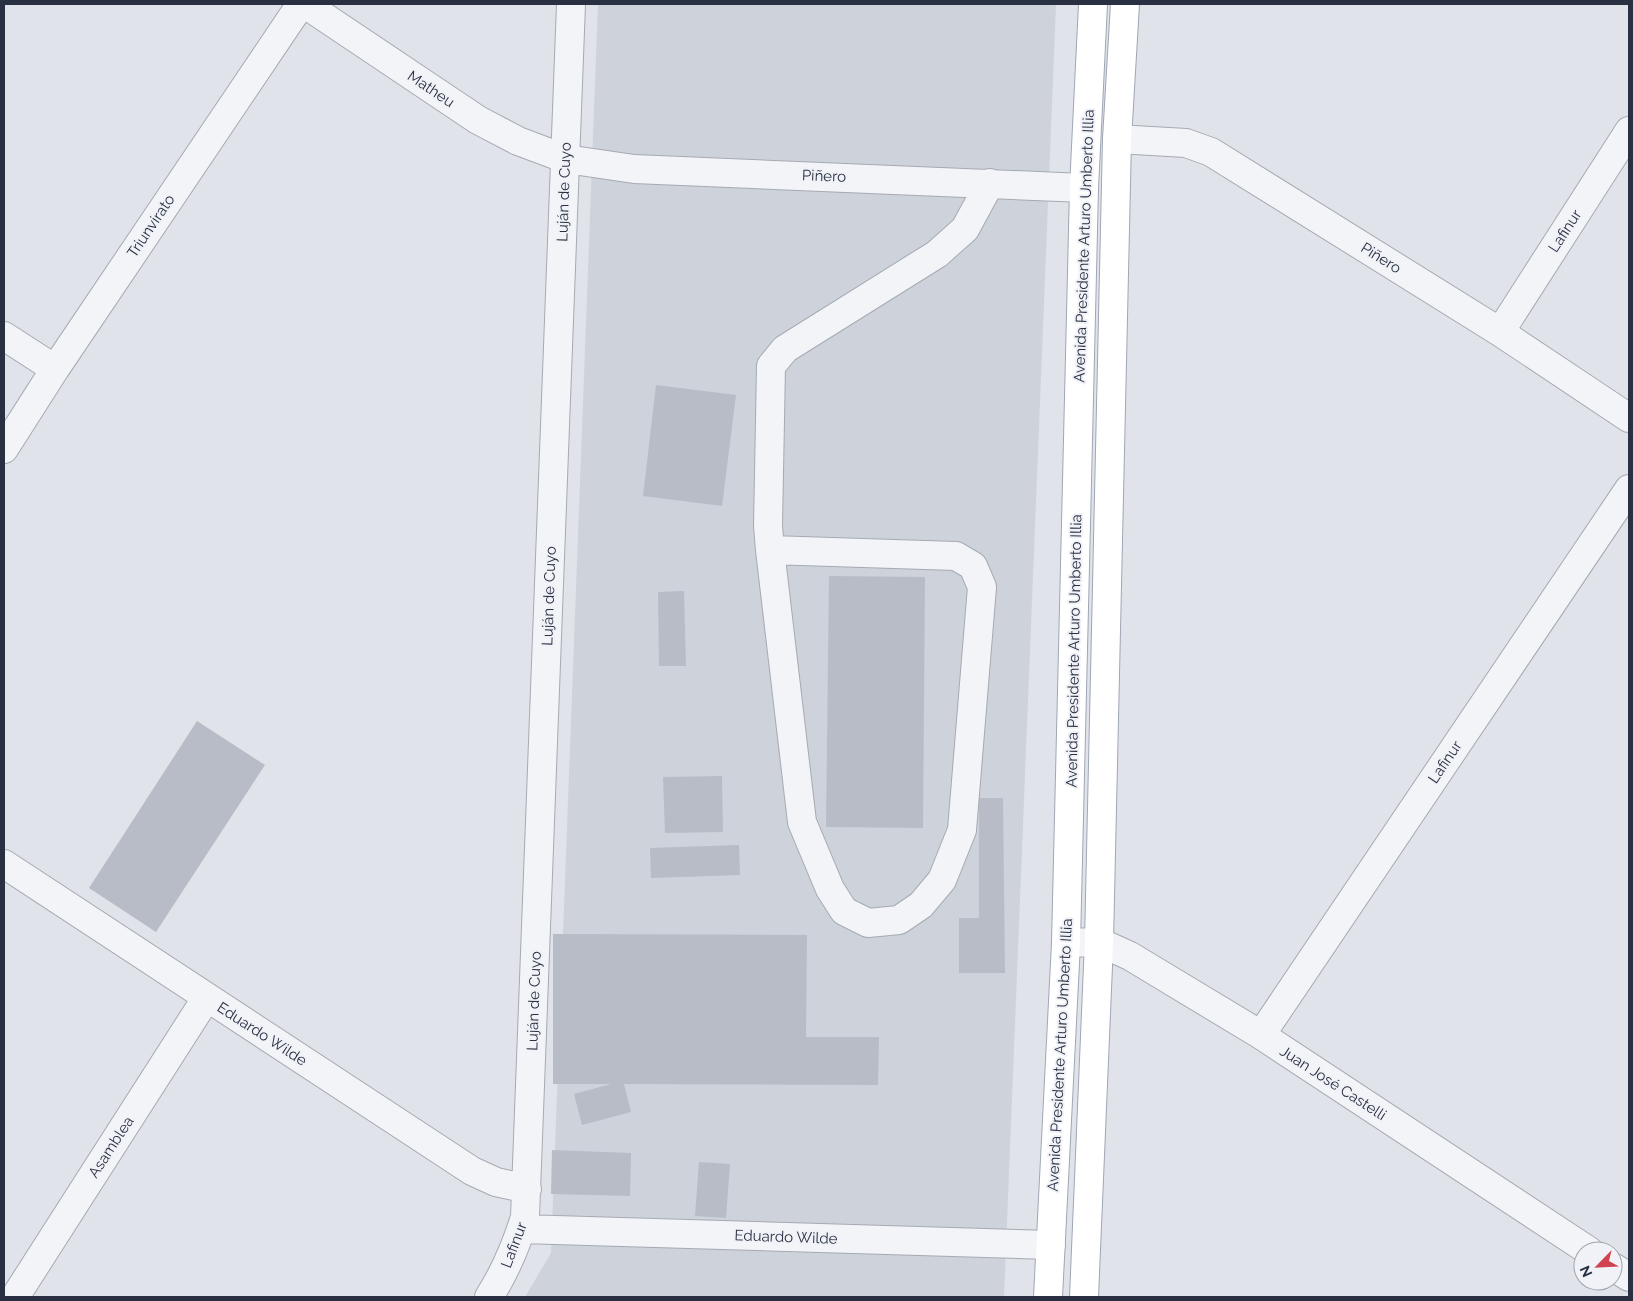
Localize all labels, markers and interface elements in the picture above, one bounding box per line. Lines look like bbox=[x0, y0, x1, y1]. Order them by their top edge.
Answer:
street label: Matheu bbox=[404, 67, 458, 111]
street label: Avenida Presidente Arturo Umberto Illia bbox=[1070, 109, 1098, 383]
street label: Luján de Cuyo bbox=[553, 142, 575, 242]
street label: Piñero bbox=[802, 166, 846, 186]
street label: Triunvirato bbox=[123, 191, 179, 261]
street label: Lafinur bbox=[1545, 206, 1586, 256]
street label: Piñero bbox=[1358, 239, 1405, 277]
street label: Avenida Presidente Arturo Umberto Illia bbox=[1063, 514, 1085, 788]
street label: Luján de Cuyo bbox=[538, 546, 560, 646]
street label: Lafinur bbox=[1424, 737, 1466, 787]
street label: Avenida Presidente Arturo Umberto Illia bbox=[1044, 918, 1076, 1192]
street label: Luján de Cuyo bbox=[523, 951, 545, 1051]
street label: Eduardo Wilde bbox=[214, 998, 310, 1070]
street label: Juan José Castelli bbox=[1276, 1042, 1390, 1124]
street label: Asamblea bbox=[85, 1113, 137, 1181]
street label: Lafinur bbox=[497, 1219, 531, 1270]
street label: Eduardo Wilde bbox=[734, 1226, 838, 1248]
north arrow bbox=[1573, 1241, 1623, 1291]
text: N bbox=[1577, 1263, 1596, 1279]

